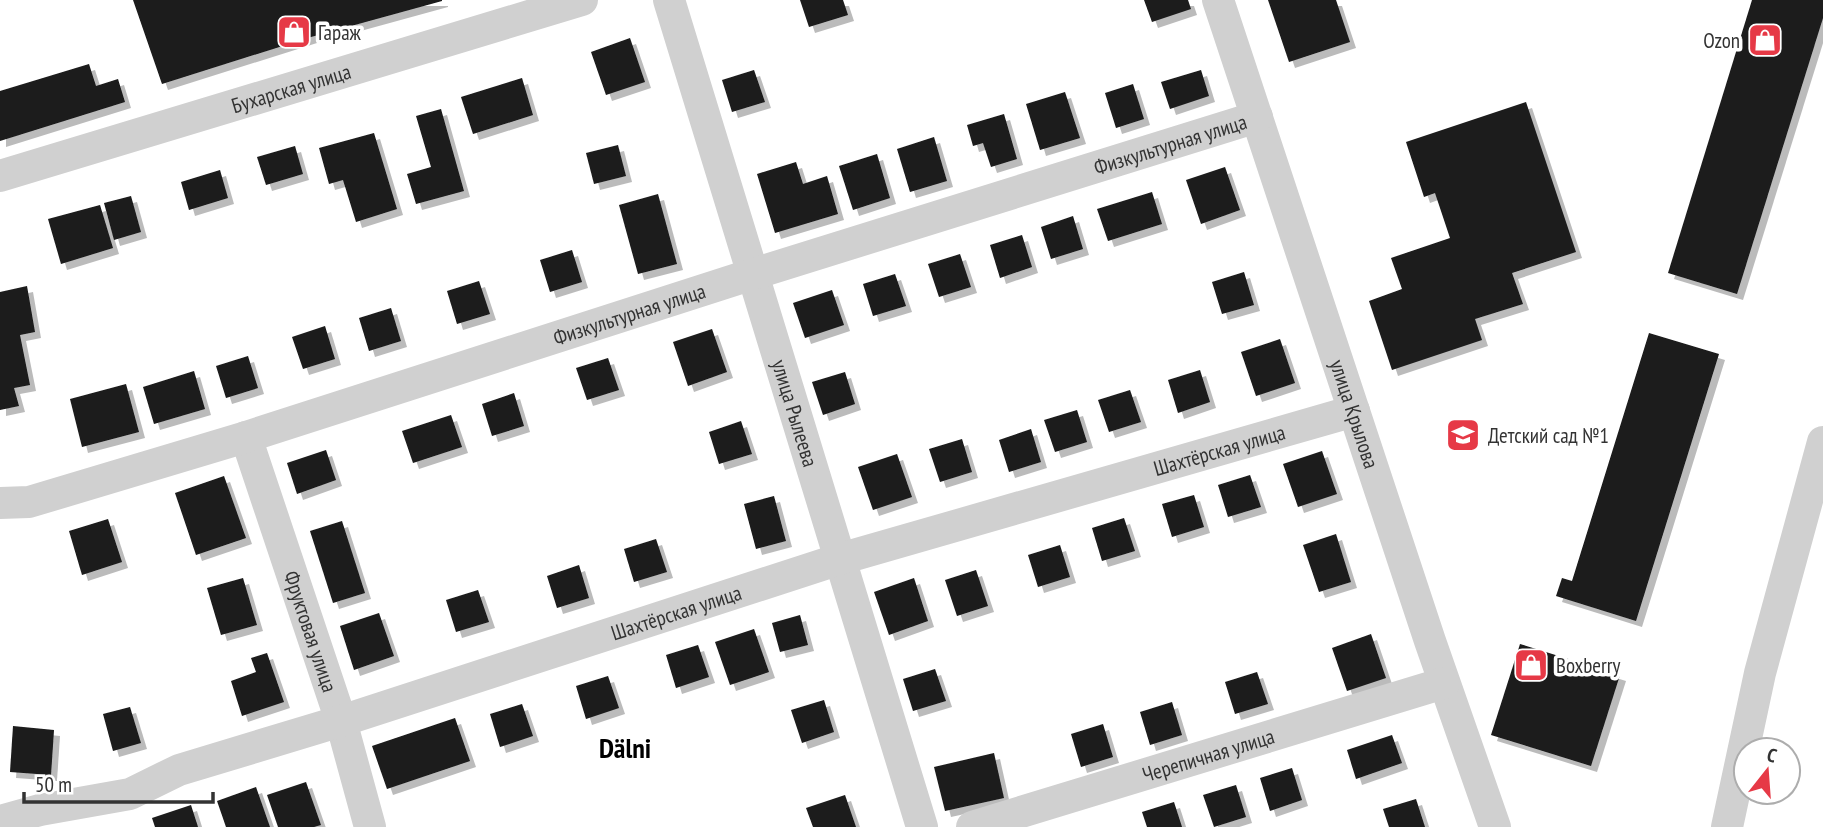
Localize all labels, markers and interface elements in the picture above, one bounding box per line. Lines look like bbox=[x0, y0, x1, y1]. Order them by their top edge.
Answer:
shop icon: Гараж bbox=[275, 13, 313, 51]
place label: Гараж bbox=[318, 19, 362, 46]
shop icon: Ozon bbox=[1746, 21, 1784, 59]
place label: Ozon bbox=[1703, 27, 1740, 54]
street label: Бухарская улица bbox=[228, 57, 354, 119]
street label: Физкультурная улица bbox=[1090, 108, 1250, 181]
street label: Физкультурная улица bbox=[550, 277, 709, 351]
street label: улица Рылеева bbox=[766, 356, 824, 470]
street label: улица Крылова bbox=[1324, 356, 1385, 472]
school or university icon: Детский сад №1 bbox=[1444, 416, 1482, 454]
street label: Шахтёрская улица bbox=[1150, 418, 1288, 482]
place label: Детский сад №1 bbox=[1488, 422, 1609, 449]
street label: Фруктовая улица bbox=[278, 567, 344, 696]
street label: Шахтёрская улица bbox=[607, 578, 745, 646]
shop icon: Boxberry bbox=[1512, 646, 1550, 684]
place label: Boxberry bbox=[1556, 652, 1621, 679]
street label: Черепичная улица bbox=[1139, 722, 1277, 788]
district label: Dälni bbox=[599, 729, 651, 766]
north arrow bbox=[1732, 736, 1802, 806]
text: С bbox=[1764, 742, 1780, 768]
scale bar bbox=[24, 760, 214, 804]
text: 50 m bbox=[35, 771, 72, 798]

